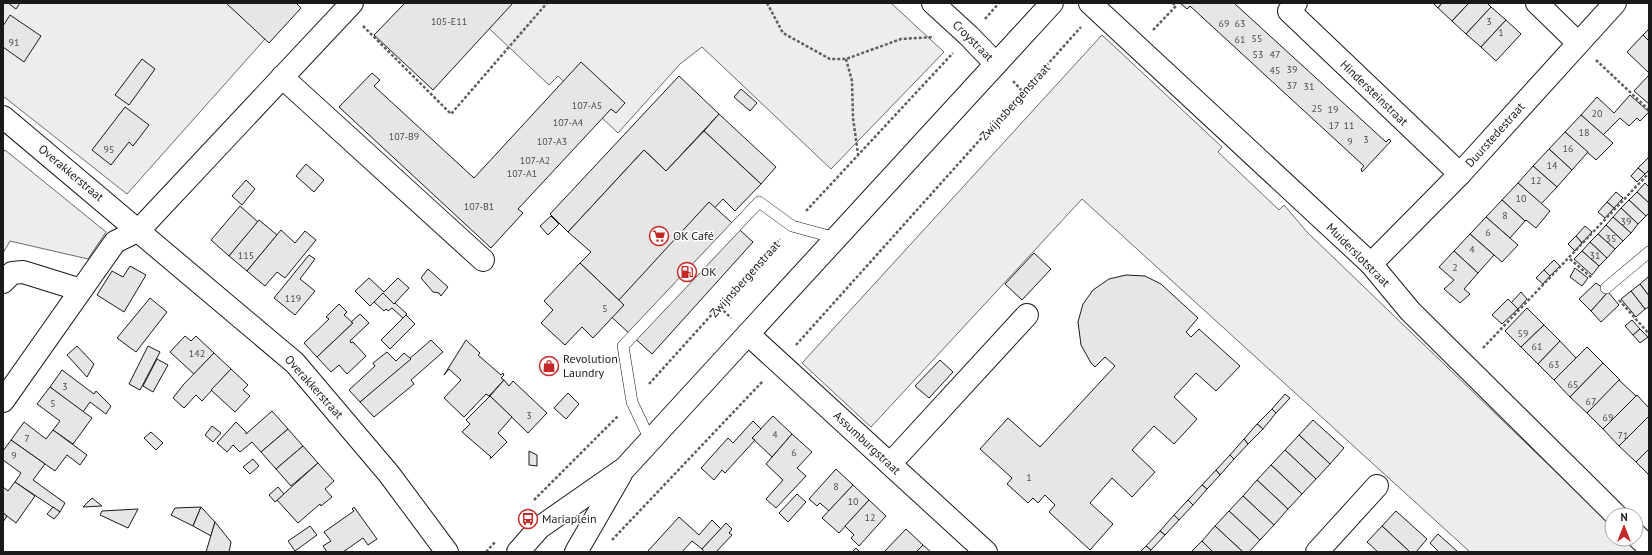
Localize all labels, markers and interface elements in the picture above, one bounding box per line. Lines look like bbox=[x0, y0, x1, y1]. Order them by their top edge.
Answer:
house number: 105-E11 bbox=[431, 15, 467, 28]
house number: 3 bbox=[1486, 15, 1492, 28]
street label: Croystraat bbox=[950, 17, 997, 64]
house number: 69 bbox=[1219, 17, 1229, 30]
house number: 63 bbox=[1235, 17, 1245, 30]
house number: 1 bbox=[1498, 26, 1504, 39]
house number: 55 bbox=[1252, 32, 1262, 45]
house number: 61 bbox=[1235, 33, 1245, 46]
house number: 91 bbox=[9, 36, 19, 49]
house number: 53 bbox=[1253, 48, 1263, 61]
house number: 47 bbox=[1270, 48, 1280, 61]
street label: Hindersteinstraat bbox=[1337, 57, 1411, 129]
street label: Zwijnsbergenstraat bbox=[976, 60, 1053, 143]
house number: 39 bbox=[1287, 63, 1297, 76]
house number: 45 bbox=[1270, 64, 1280, 77]
house number: 37 bbox=[1287, 79, 1297, 92]
house number: 31 bbox=[1304, 80, 1314, 93]
house number: 107-A5 bbox=[572, 99, 602, 112]
street label: Duurstedestraat bbox=[1462, 99, 1528, 170]
house number: 25 bbox=[1312, 102, 1322, 115]
house number: 19 bbox=[1328, 103, 1338, 116]
house number: 20 bbox=[1592, 107, 1603, 120]
house number: 107-A4 bbox=[553, 116, 584, 129]
house number: 17 bbox=[1329, 119, 1339, 132]
house number: 11 bbox=[1344, 119, 1354, 132]
house number: 18 bbox=[1579, 126, 1589, 139]
house number: 107-B9 bbox=[389, 130, 419, 143]
house number: 3 bbox=[1363, 133, 1369, 146]
house number: 107-A3 bbox=[537, 135, 567, 148]
house number: 9 bbox=[1347, 135, 1353, 148]
street label: Overakkerstraat bbox=[36, 141, 107, 204]
house number: 16 bbox=[1563, 142, 1573, 155]
house number: 95 bbox=[104, 143, 114, 156]
house number: 107-A2 bbox=[520, 154, 550, 167]
house number: 14 bbox=[1547, 159, 1558, 172]
house number: 107-A1 bbox=[507, 167, 537, 180]
house number: 12 bbox=[1531, 174, 1541, 187]
house number: 10 bbox=[1516, 192, 1527, 205]
house number: 107-B1 bbox=[464, 200, 494, 213]
house number: 8 bbox=[1502, 209, 1508, 222]
house number: 39 bbox=[1621, 215, 1631, 228]
street label: Muiderslotstraat bbox=[1323, 220, 1393, 290]
supermarket icon: OK Café bbox=[648, 225, 670, 247]
house number: 6 bbox=[1485, 226, 1491, 239]
place label: OK Café bbox=[673, 228, 714, 243]
house number: 35 bbox=[1606, 232, 1616, 245]
street label: Zwijnsbergenstraat bbox=[706, 237, 783, 320]
house number: 4 bbox=[1469, 243, 1475, 256]
house number: 115 bbox=[238, 249, 254, 262]
house number: 31 bbox=[1590, 249, 1600, 262]
fuel station icon: OK bbox=[676, 261, 698, 283]
house number: 2 bbox=[1452, 261, 1458, 274]
place label: OK bbox=[701, 264, 717, 279]
house number: 119 bbox=[285, 292, 301, 305]
house number: 5 bbox=[602, 302, 608, 315]
house number: 59 bbox=[1518, 327, 1528, 340]
house number: 61 bbox=[1532, 340, 1542, 353]
house number: 142 bbox=[189, 347, 205, 360]
place label: Revolution Laundry bbox=[563, 351, 618, 380]
street label: Overakkerstraat bbox=[282, 352, 347, 422]
shop icon: Revolution Laundry bbox=[538, 355, 560, 377]
house number: 63 bbox=[1549, 358, 1559, 371]
house number: 65 bbox=[1568, 378, 1578, 391]
house number: 3 bbox=[62, 380, 68, 393]
house number: 67 bbox=[1586, 395, 1596, 408]
house number: 5 bbox=[50, 397, 56, 410]
street label: Assumburgstraat bbox=[831, 408, 904, 477]
house number: 3 bbox=[526, 409, 532, 422]
house number: 69 bbox=[1603, 411, 1613, 424]
house number: 4 bbox=[772, 428, 778, 441]
house number: 71 bbox=[1618, 429, 1628, 442]
house number: 7 bbox=[24, 432, 30, 445]
house number: 6 bbox=[791, 446, 797, 459]
house number: 9 bbox=[11, 449, 17, 462]
house number: 1 bbox=[1026, 471, 1032, 484]
house number: 8 bbox=[833, 480, 839, 493]
house number: 10 bbox=[848, 495, 859, 508]
north arrow bbox=[1604, 507, 1644, 547]
bus stop icon: Mariaplein bbox=[517, 508, 539, 530]
text: N bbox=[1620, 510, 1628, 524]
place label: Mariaplein bbox=[542, 511, 597, 526]
house number: 12 bbox=[865, 511, 875, 524]

